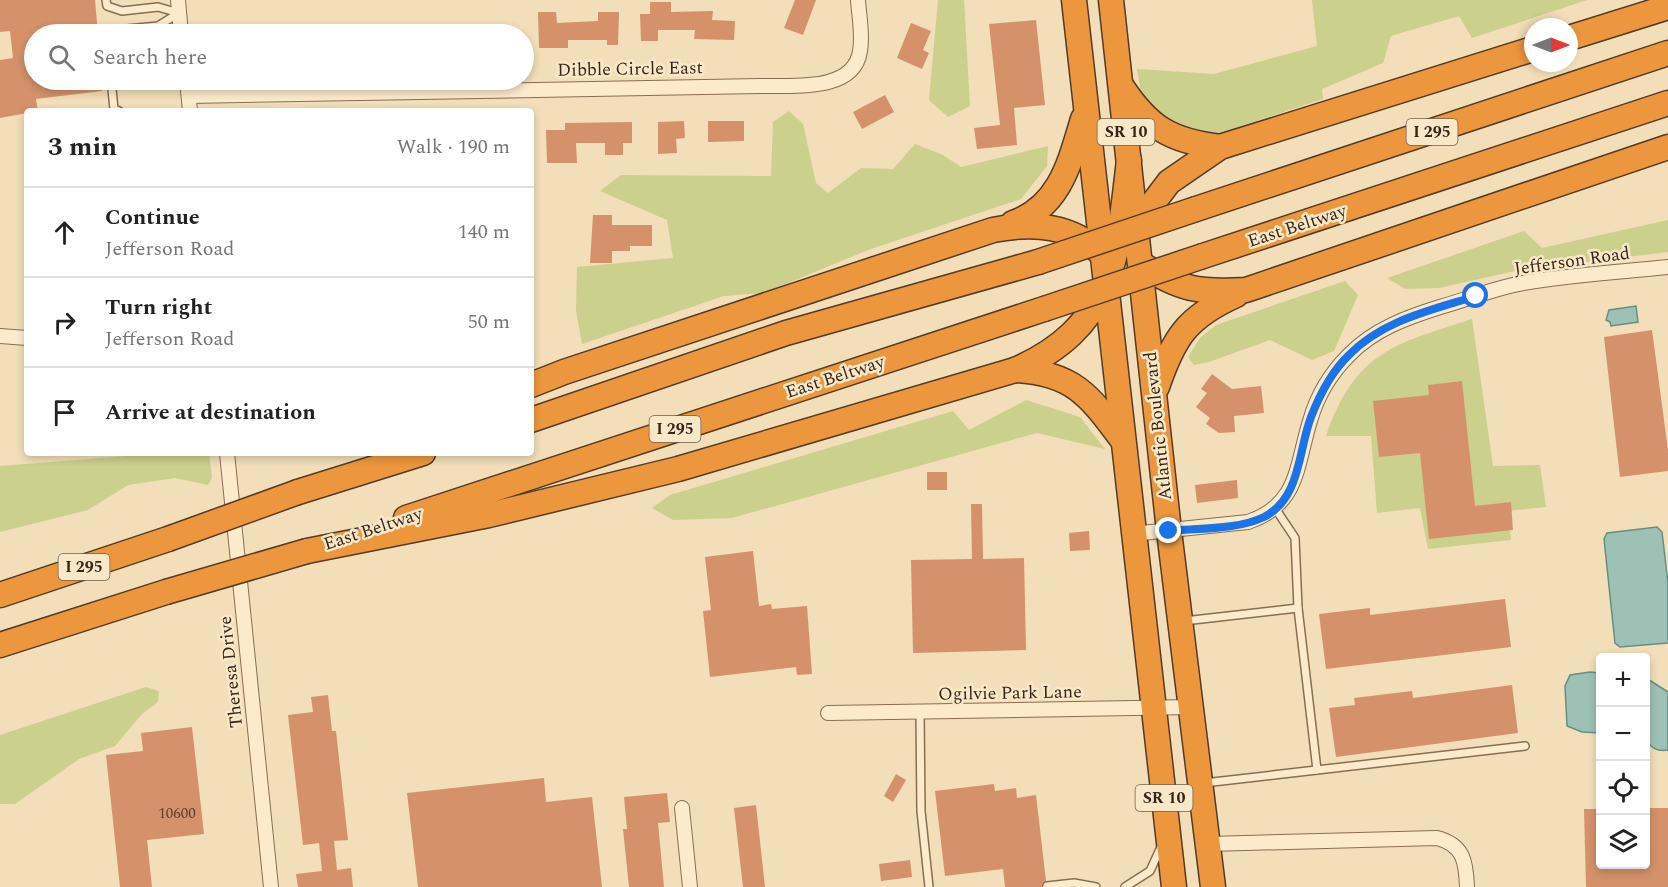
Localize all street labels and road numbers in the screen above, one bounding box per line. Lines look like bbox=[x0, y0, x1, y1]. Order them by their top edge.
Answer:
street label: Dibble Circle East bbox=[557, 54, 703, 84]
road number: SR 10 bbox=[1098, 119, 1154, 145]
road number: I 295 bbox=[1406, 119, 1458, 145]
street label: East Beltway bbox=[1244, 197, 1351, 255]
street label: Jefferson Road bbox=[1512, 240, 1632, 282]
street label: East Beltway bbox=[782, 348, 889, 406]
street label: Atlantic Boulevard bbox=[1137, 350, 1179, 502]
road number: I 295 bbox=[650, 416, 700, 442]
street label: East Beltway bbox=[320, 500, 427, 558]
road number: I 295 bbox=[58, 554, 110, 580]
street label: Theresa Drive bbox=[212, 615, 250, 729]
street label: Ogilvie Park Lane bbox=[938, 678, 1082, 708]
road number: SR 10 bbox=[1136, 785, 1192, 811]

